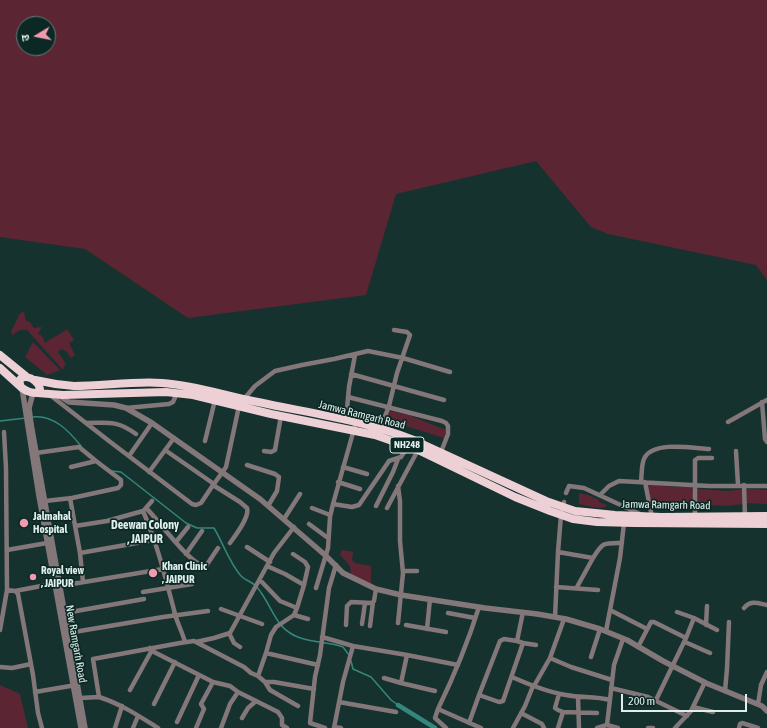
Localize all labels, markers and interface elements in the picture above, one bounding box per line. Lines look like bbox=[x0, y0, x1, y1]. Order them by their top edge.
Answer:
north arrow bbox=[16, 16, 56, 56]
text: उ bbox=[19, 34, 32, 42]
street label: Jamwa Ramgarh Road bbox=[317, 398, 407, 432]
road number: NH248 bbox=[390, 437, 424, 453]
street label: Jamwa Ramgarh Road bbox=[621, 498, 711, 512]
place label: Jalmahal Hospital bbox=[33, 510, 71, 536]
marker: Jalmahal Hospital bbox=[18, 517, 30, 529]
district label: Deewan Colony , JAIPUR bbox=[111, 518, 179, 546]
place label: Khan Clinic , JAIPUR bbox=[162, 560, 207, 586]
place label: Royal view , JAIPUR bbox=[41, 564, 84, 590]
marker: Khan Clinic , JAIPUR bbox=[147, 567, 159, 579]
marker: Royal view , JAIPUR bbox=[28, 572, 38, 582]
street label: New Ramgarh Road bbox=[63, 604, 89, 684]
scale bar bbox=[623, 686, 749, 712]
text: 200 m bbox=[628, 694, 655, 708]

